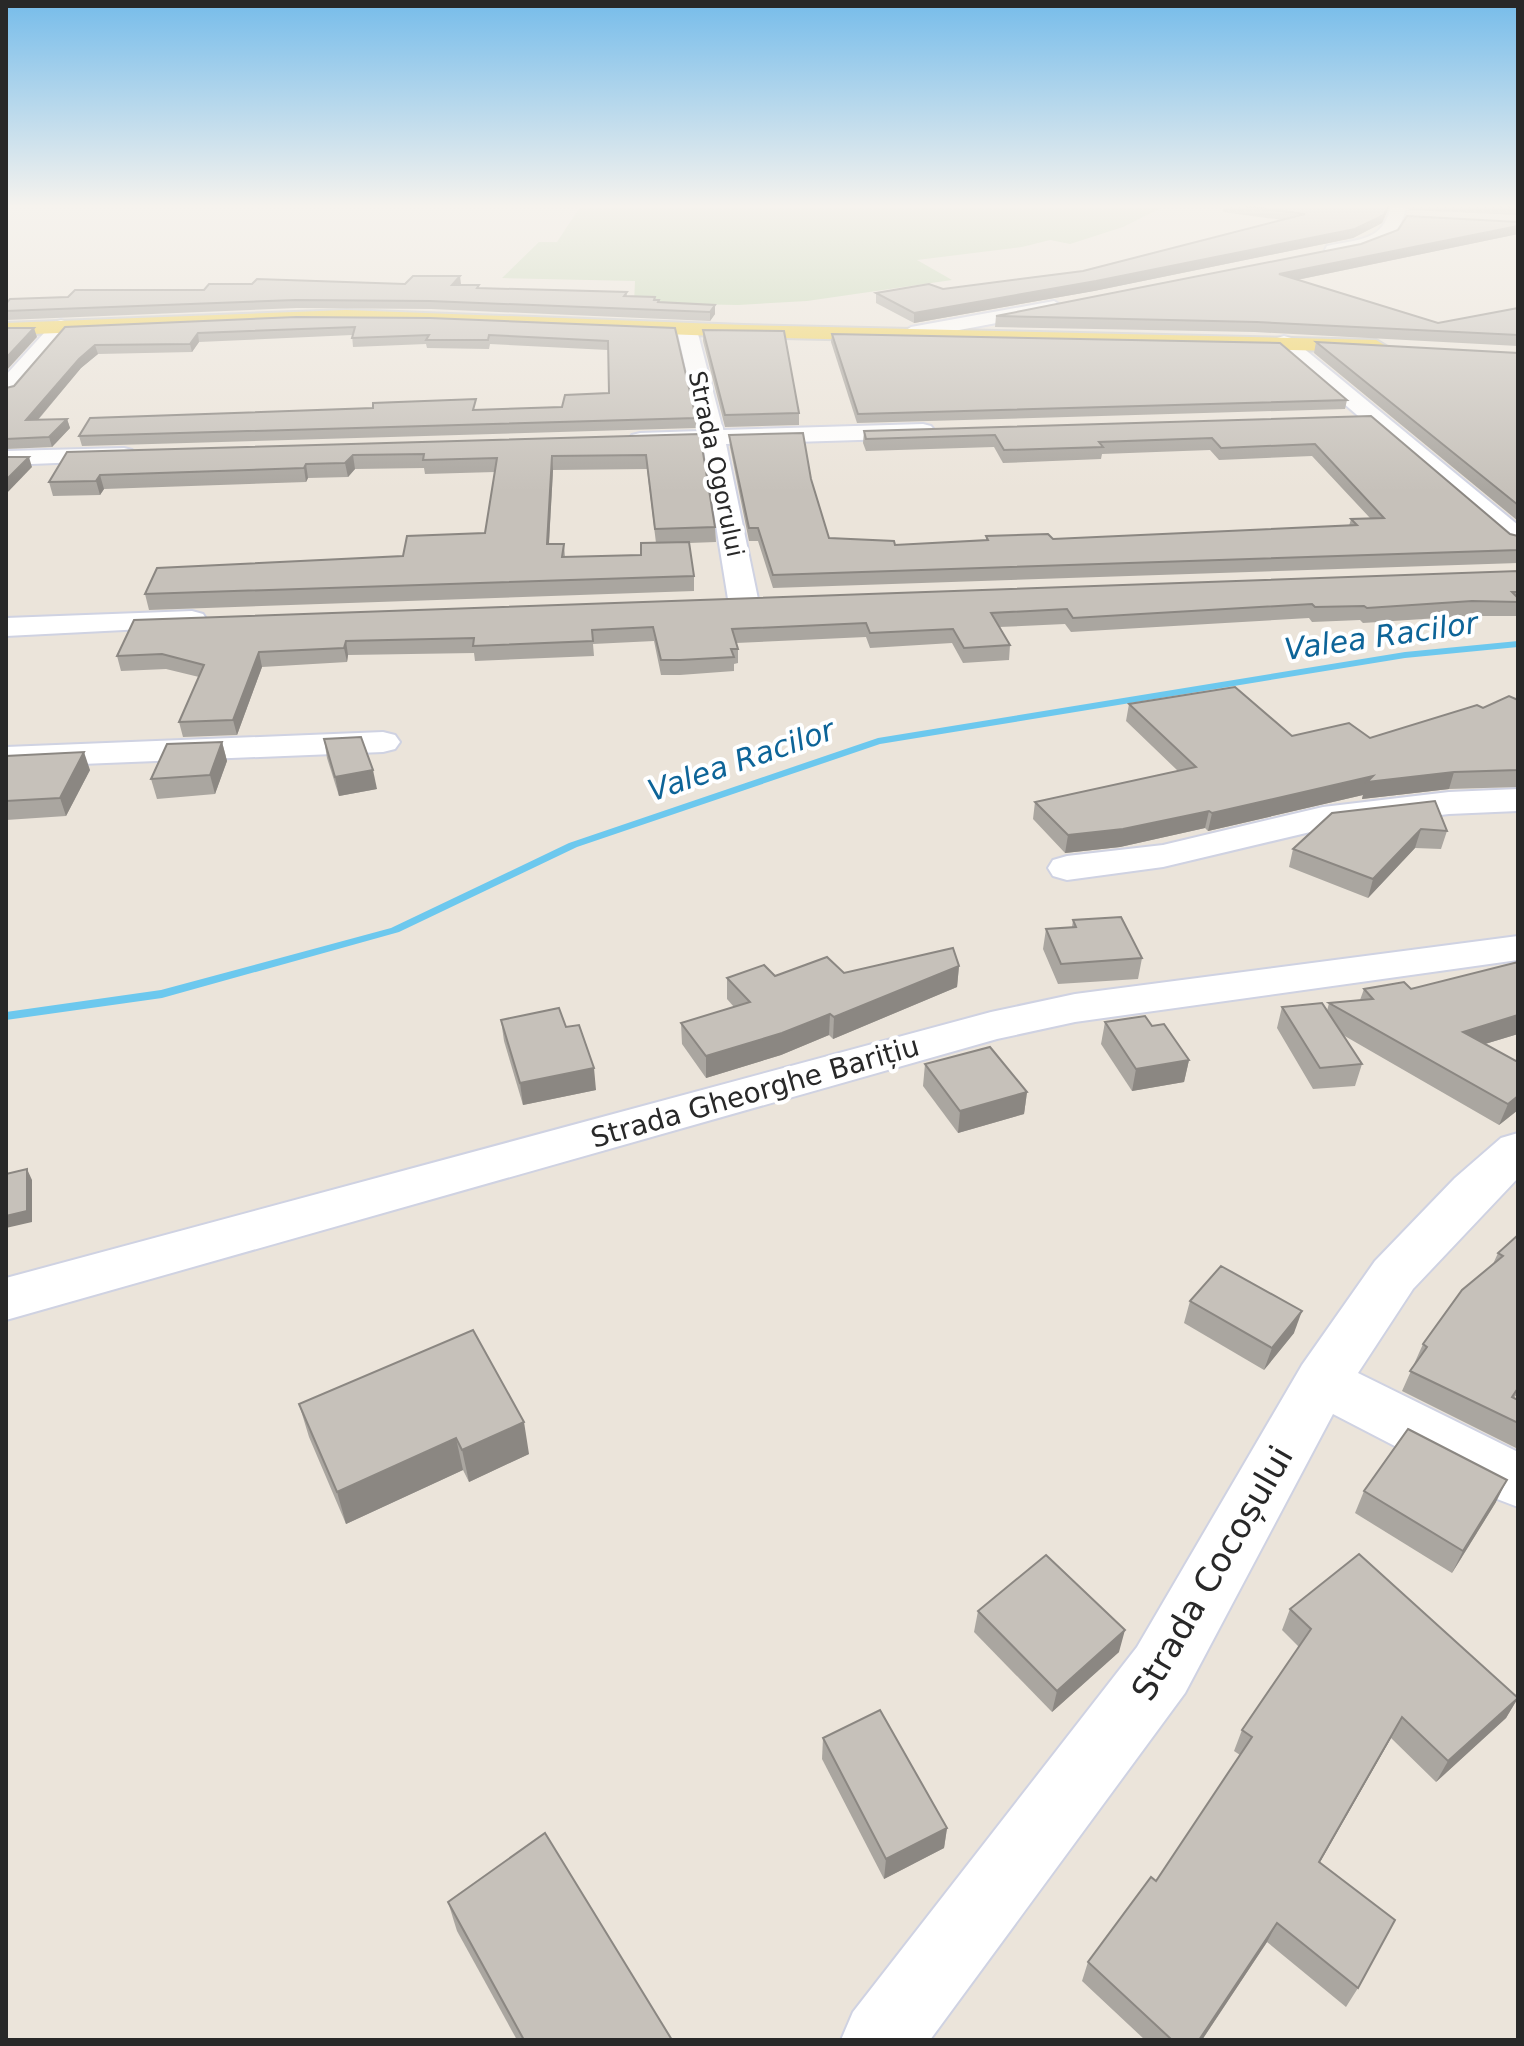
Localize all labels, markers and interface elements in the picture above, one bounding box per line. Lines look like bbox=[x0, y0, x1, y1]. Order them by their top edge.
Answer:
street label: Strada Ogorului bbox=[683, 369, 749, 559]
water label: Valea Racilor bbox=[1282, 605, 1482, 667]
water label: Valea Racilor bbox=[643, 711, 840, 808]
street label: Strada Gheorghe Barițiu bbox=[587, 1029, 923, 1155]
street label: Strada Cocoșului bbox=[1123, 1439, 1301, 1707]

